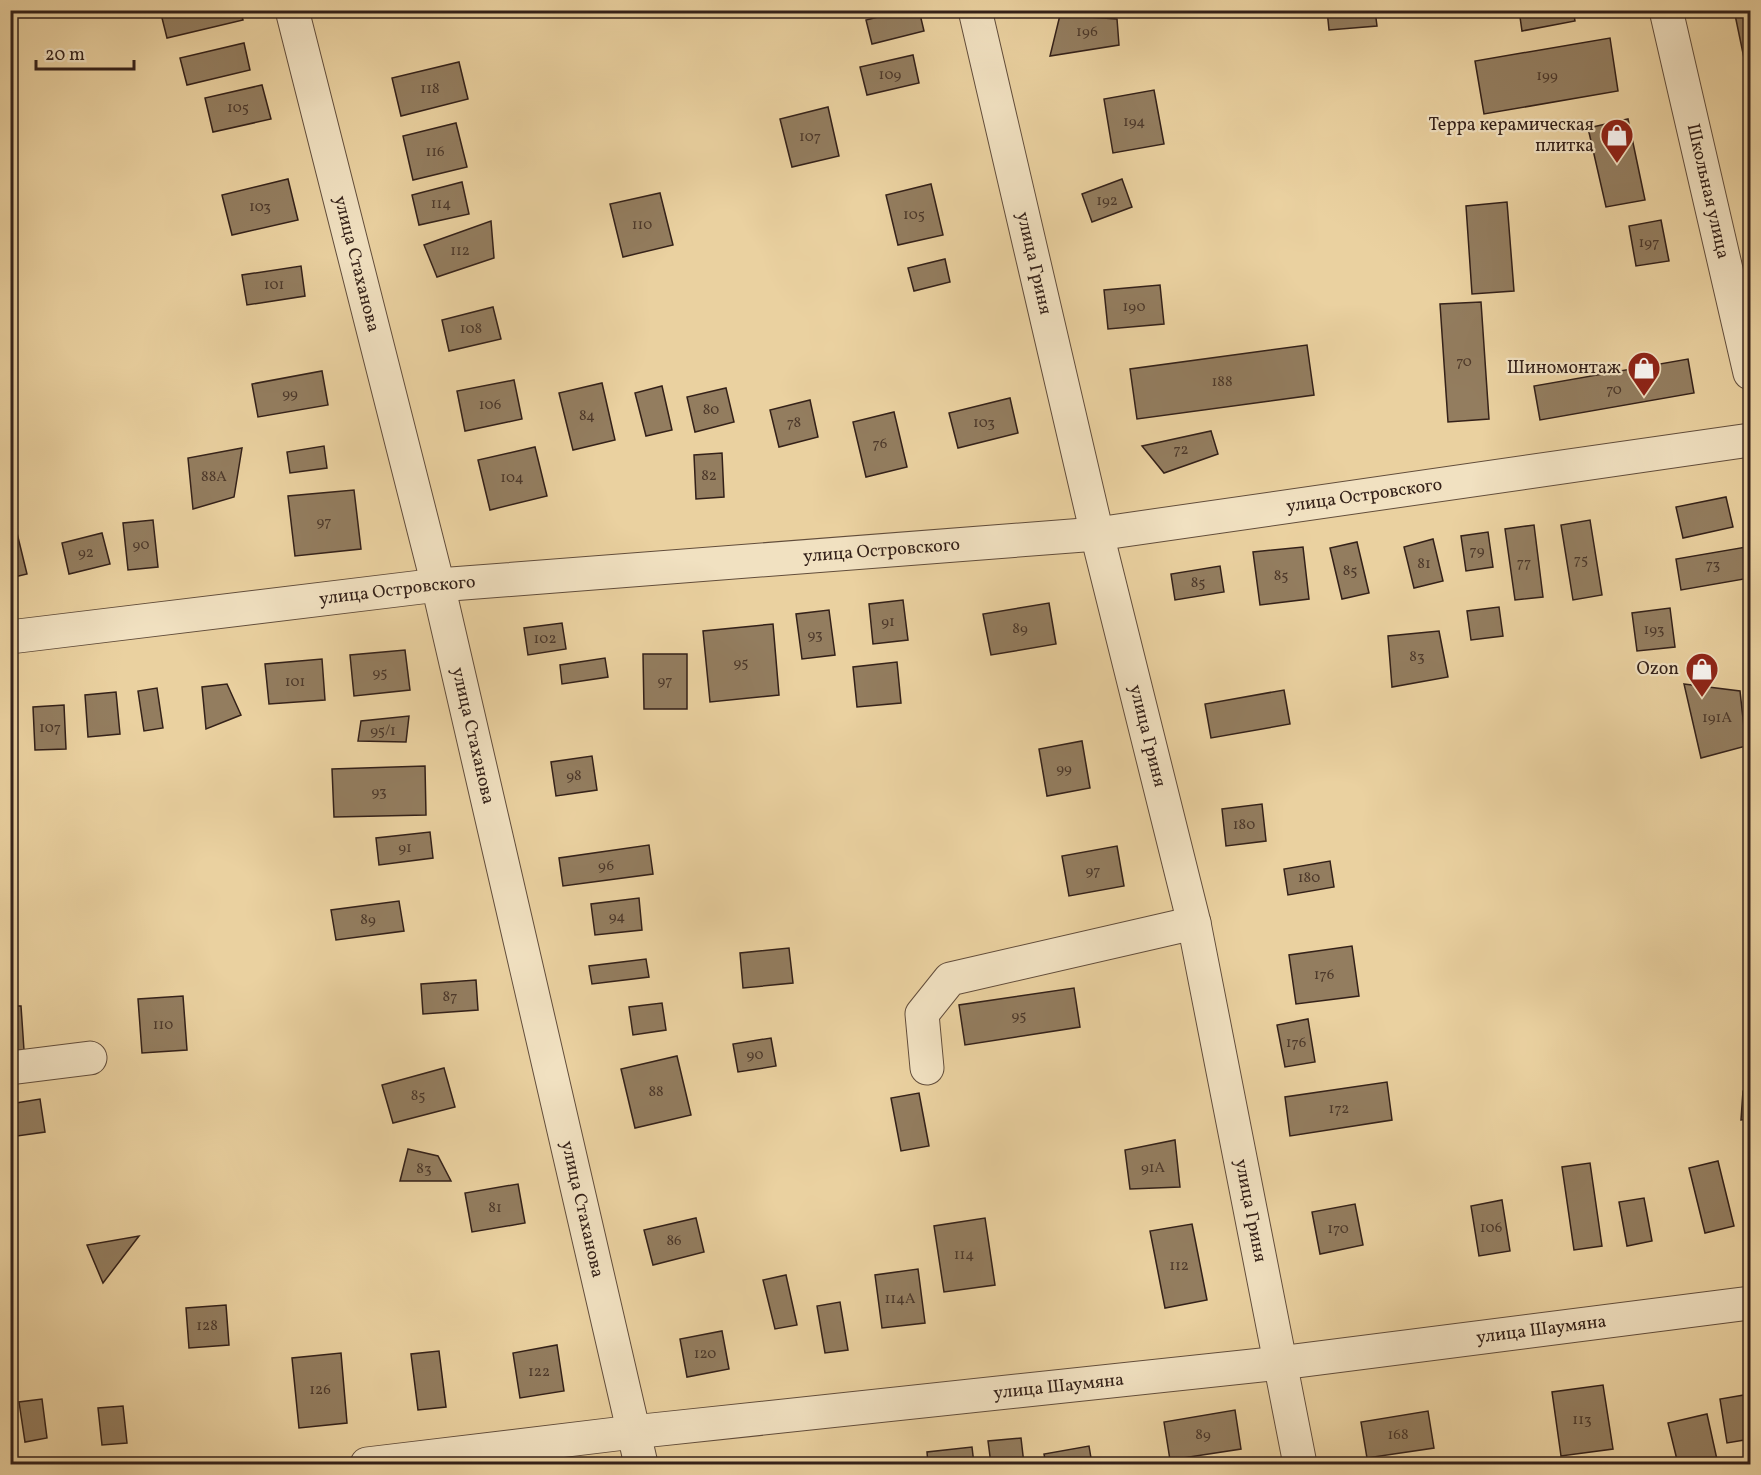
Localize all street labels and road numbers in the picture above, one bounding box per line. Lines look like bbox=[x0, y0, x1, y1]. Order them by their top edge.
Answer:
street label: Школьная улица bbox=[1680, 121, 1736, 261]
street label: улица Стаханова bbox=[327, 193, 386, 335]
street label: улица Гриня bbox=[1010, 209, 1058, 317]
street label: улица Островского bbox=[1284, 472, 1444, 519]
street label: улица Островского bbox=[802, 532, 961, 569]
street label: улица Островского bbox=[318, 570, 476, 612]
street label: улица Стаханова bbox=[445, 665, 501, 807]
street label: улица Гриня bbox=[1123, 682, 1172, 790]
street label: улица Стаханова bbox=[554, 1138, 610, 1280]
street label: улица Гриня bbox=[1228, 1157, 1273, 1264]
street label: улица Шаумяна bbox=[1475, 1309, 1608, 1350]
street label: улица Шаумяна bbox=[992, 1367, 1125, 1406]

